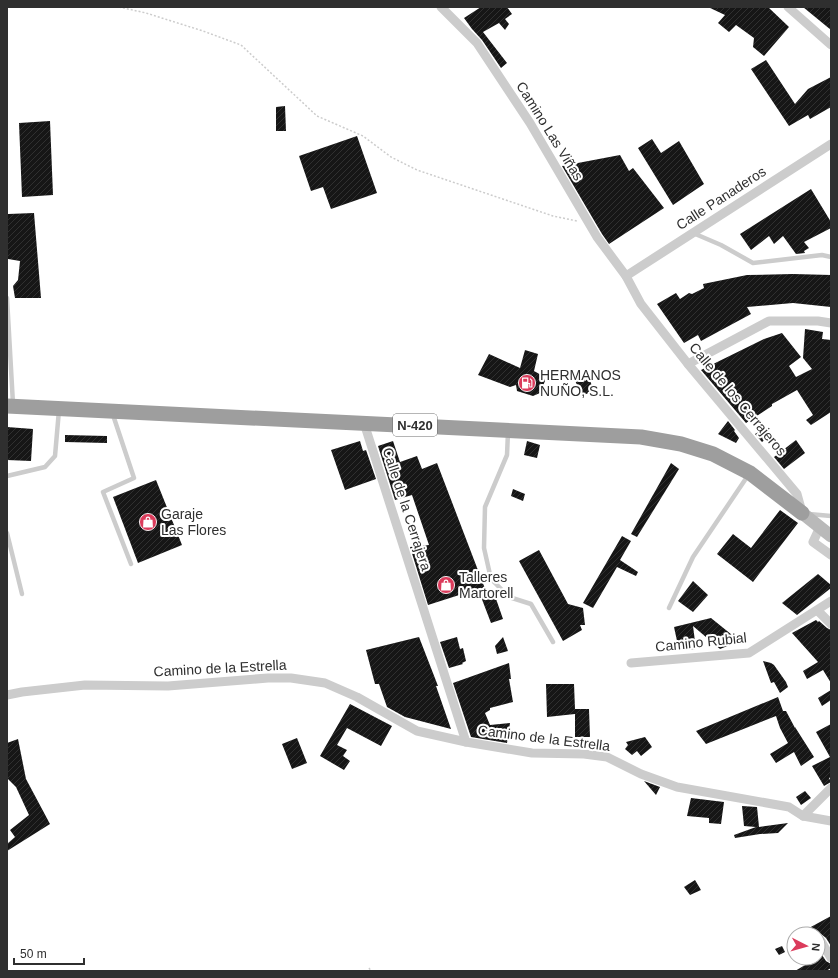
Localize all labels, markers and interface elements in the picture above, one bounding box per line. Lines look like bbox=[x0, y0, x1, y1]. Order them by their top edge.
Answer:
street label: Camino Las Viñas bbox=[513, 79, 587, 183]
street label: Calle Panaderos bbox=[673, 163, 769, 233]
street label: Calle de los Cerrajeros bbox=[686, 339, 790, 459]
place label: HERMANOS NUÑO, S.L. bbox=[540, 367, 621, 399]
fuel station icon: HERMANOS NUÑO, S.L. bbox=[517, 373, 537, 393]
road number: N-420 bbox=[393, 414, 437, 436]
street label: Calle de la Cerrajera bbox=[380, 445, 435, 573]
place label: Garaje Las Flores bbox=[161, 506, 226, 538]
shop icon: Garaje Las Flores bbox=[138, 512, 158, 532]
place label: Talleres Martorell bbox=[459, 569, 513, 601]
shop icon: Talleres Martorell bbox=[436, 575, 456, 595]
street label: Camino Rubial bbox=[655, 629, 747, 655]
street label: Camino de la Estrella bbox=[153, 657, 287, 679]
street label: Camino de la Estrella bbox=[477, 722, 611, 754]
north arrow bbox=[786, 926, 826, 966]
scale bar bbox=[14, 940, 84, 966]
text: N bbox=[810, 942, 822, 952]
text: 50 m bbox=[20, 947, 47, 961]

